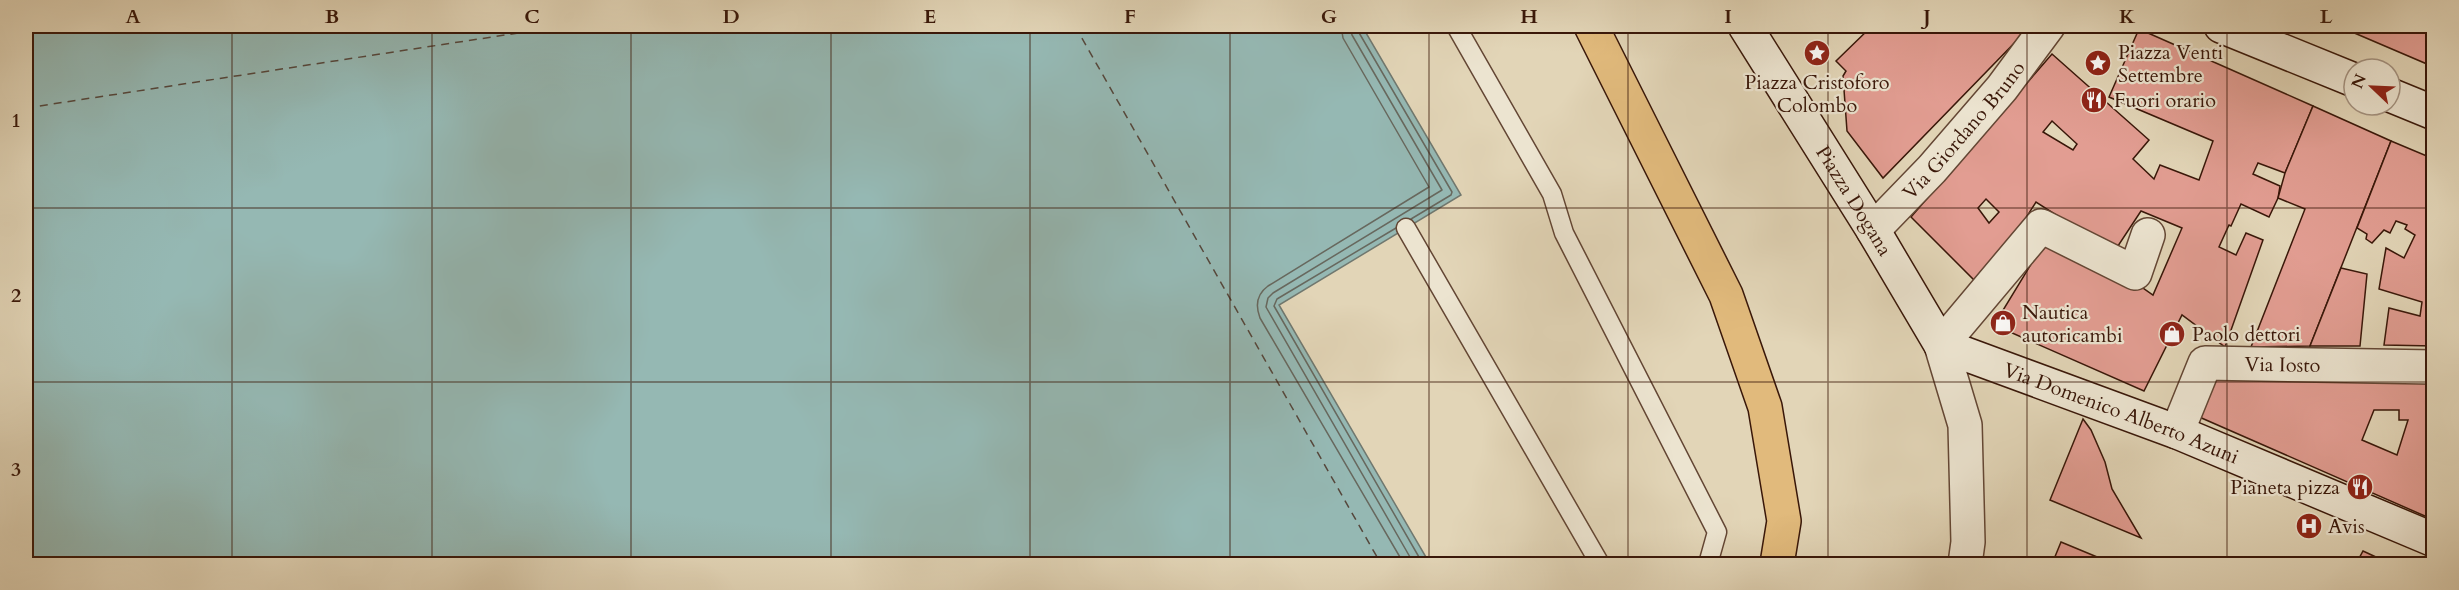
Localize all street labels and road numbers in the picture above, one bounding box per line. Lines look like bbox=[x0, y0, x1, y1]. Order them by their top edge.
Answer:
street label: Via Giordano Bruno bbox=[1896, 55, 2031, 205]
street label: Piazza Dogana bbox=[1810, 140, 1899, 261]
street label: Via Iosto bbox=[2244, 350, 2321, 379]
street label: Via Domenico Alberto Azuni bbox=[2000, 356, 2243, 470]

